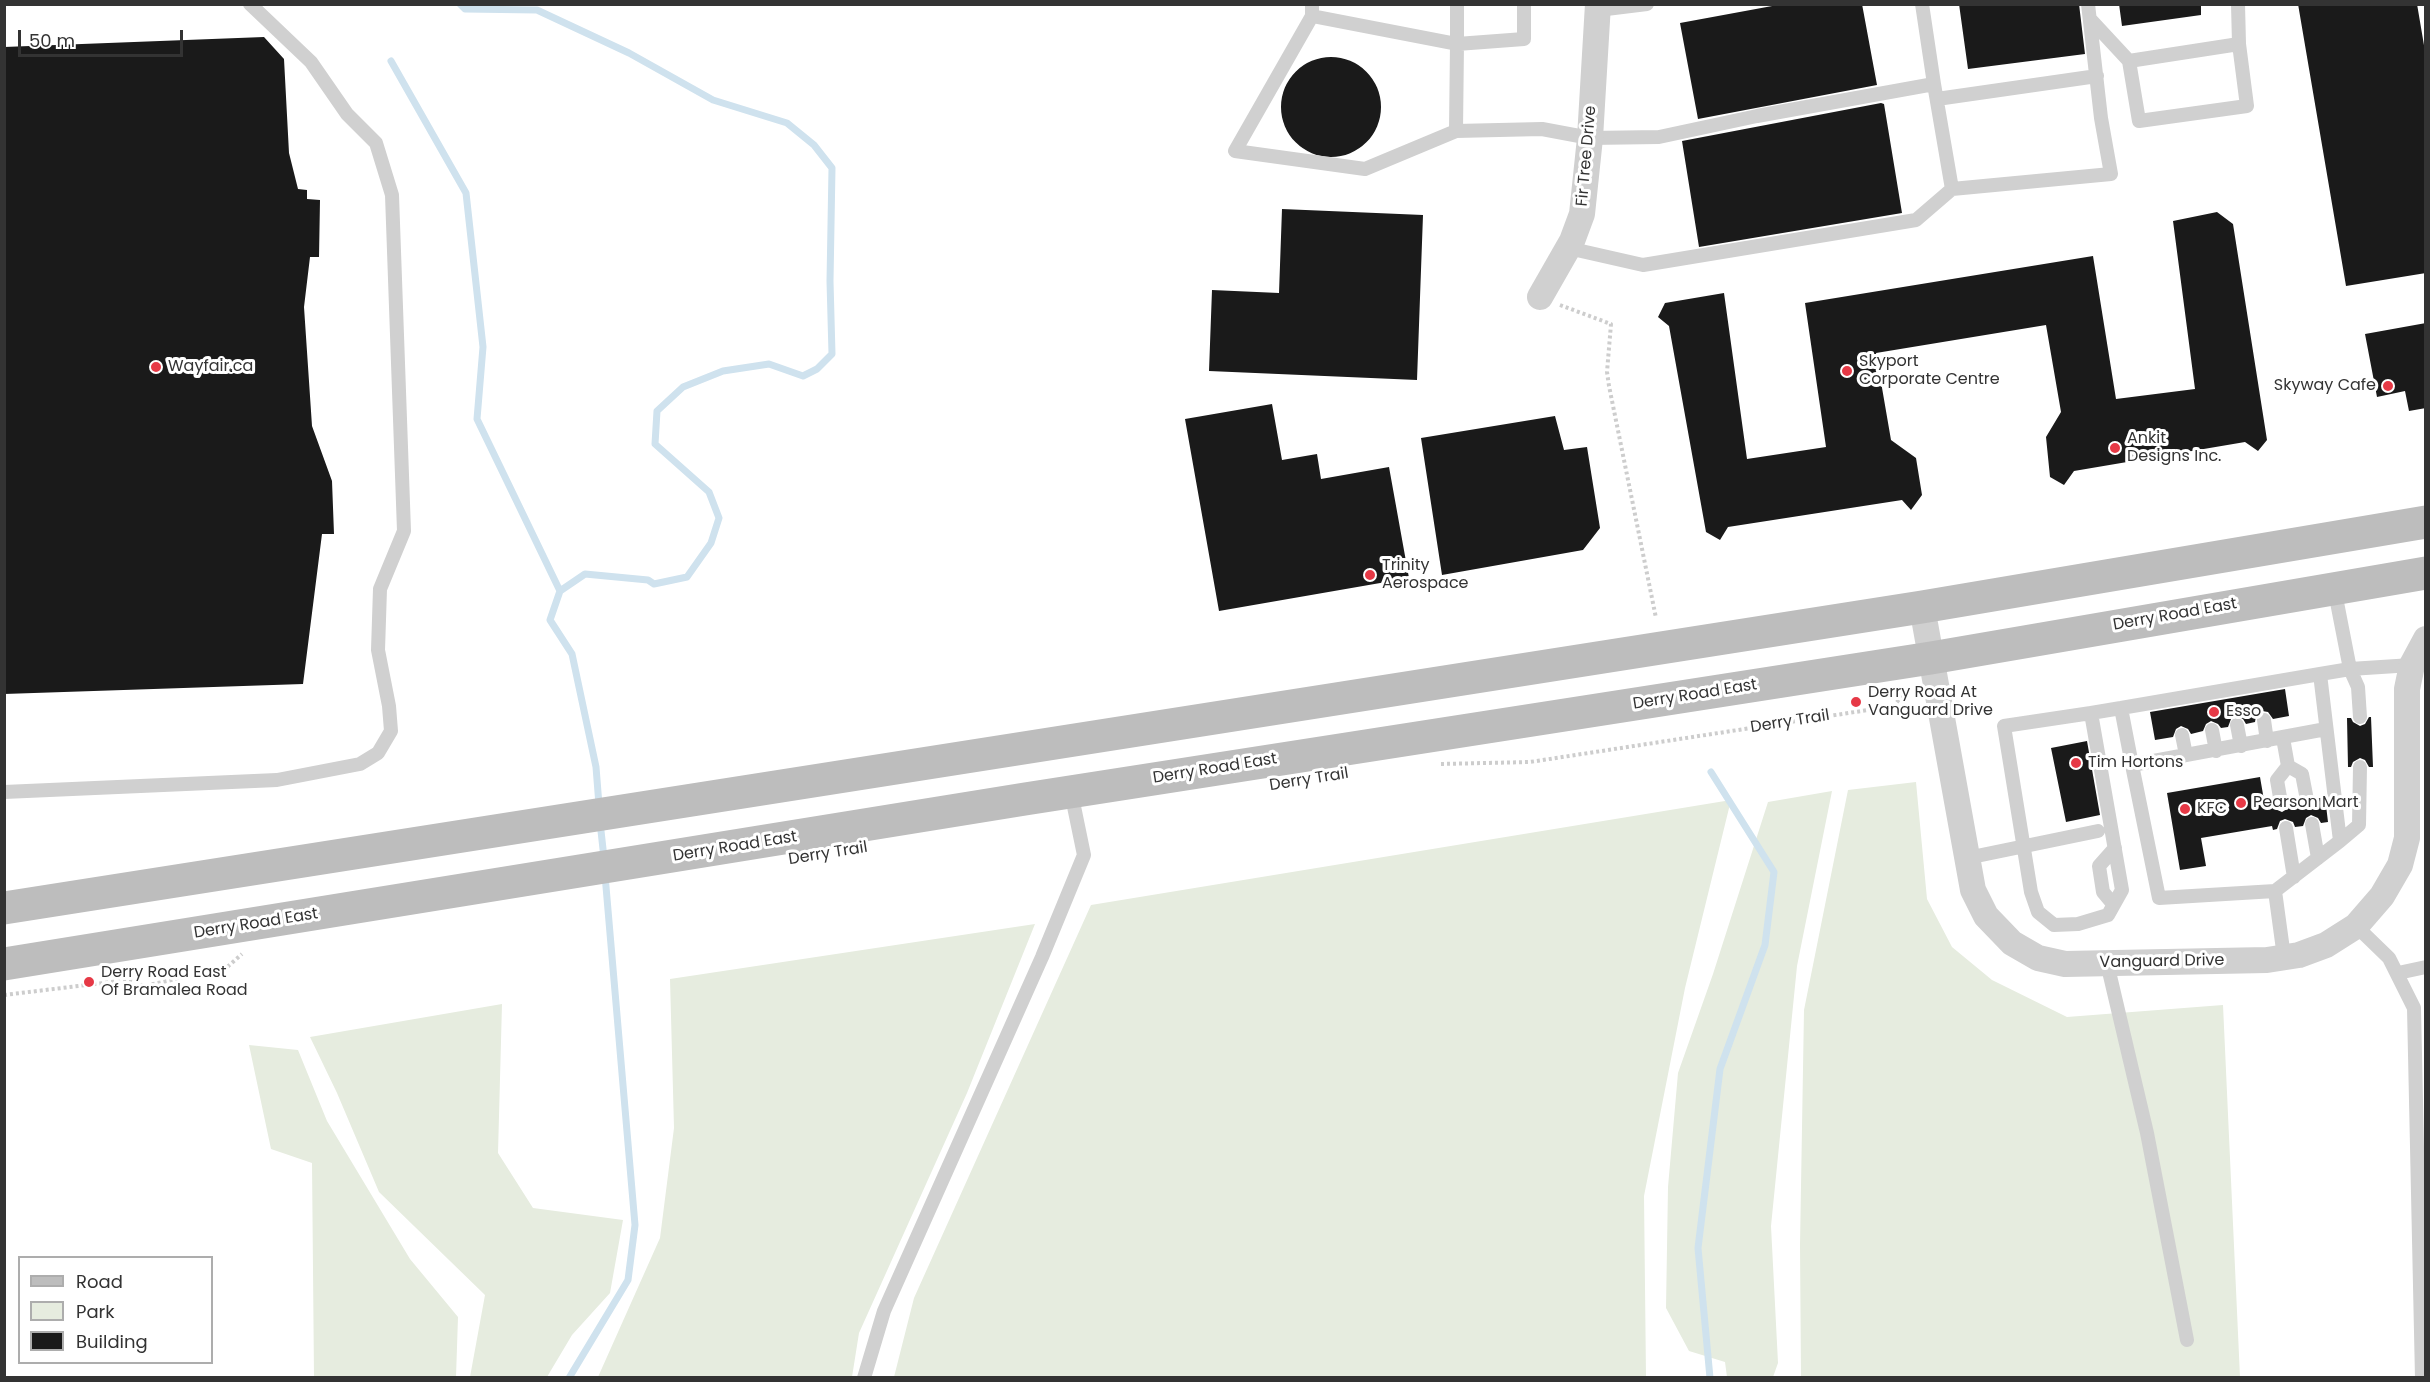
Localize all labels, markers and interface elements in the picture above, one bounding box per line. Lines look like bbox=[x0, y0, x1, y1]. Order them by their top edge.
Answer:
scale bar bbox=[21, 18, 186, 56]
text: 50 m bbox=[29, 28, 75, 53]
street label: Fir Tree Drive bbox=[1573, 105, 1601, 207]
place label: Skyport Corporate Centre bbox=[1859, 352, 2000, 390]
place label: Wayfair.ca bbox=[168, 357, 253, 377]
marker: Wayfair.ca bbox=[149, 360, 163, 374]
marker: Skyport Corporate Centre bbox=[1840, 364, 1854, 378]
place label: Skyway Cafe bbox=[2274, 376, 2376, 396]
marker: Skyway Cafe bbox=[2381, 379, 2395, 393]
place label: Ankit Designs Inc. bbox=[2127, 429, 2221, 467]
marker: Ankit Designs Inc. bbox=[2108, 441, 2122, 455]
place label: Trinity Aerospace bbox=[1382, 556, 1469, 594]
marker: Trinity Aerospace bbox=[1363, 568, 1377, 582]
street label: Derry Road East bbox=[2112, 595, 2238, 635]
street label: Derry Road East bbox=[1632, 676, 1758, 714]
place label: Derry Road At Vanguard Drive bbox=[1868, 683, 1993, 721]
marker: Derry Road At Vanguard Drive bbox=[1849, 695, 1863, 709]
place label: Esso bbox=[2226, 702, 2261, 722]
marker: Esso bbox=[2207, 705, 2221, 719]
street label: Derry Trail bbox=[1749, 706, 1831, 738]
street label: Derry Road East bbox=[1152, 750, 1278, 788]
place label: Tim Hortons bbox=[2088, 753, 2183, 773]
marker: Tim Hortons bbox=[2069, 756, 2083, 770]
street label: Derry Trail bbox=[1268, 764, 1350, 796]
place label: Pearson Mart bbox=[2253, 793, 2358, 813]
marker: Pearson Mart bbox=[2234, 796, 2248, 810]
place label: KFC bbox=[2197, 799, 2227, 819]
marker: KFC bbox=[2178, 802, 2192, 816]
street label: Derry Road East bbox=[672, 828, 798, 866]
street label: Derry Trail bbox=[787, 838, 869, 870]
street label: Derry Road East bbox=[193, 905, 319, 943]
street label: Vanguard Drive bbox=[2099, 951, 2225, 973]
place label: Derry Road East Of Bramalea Road bbox=[101, 963, 248, 1001]
marker: Derry Road East Of Bramalea Road bbox=[82, 975, 96, 989]
legend bbox=[18, 1256, 213, 1364]
text: Road bbox=[76, 1269, 123, 1294]
text: Park bbox=[76, 1299, 115, 1324]
text: Building bbox=[76, 1329, 148, 1354]

